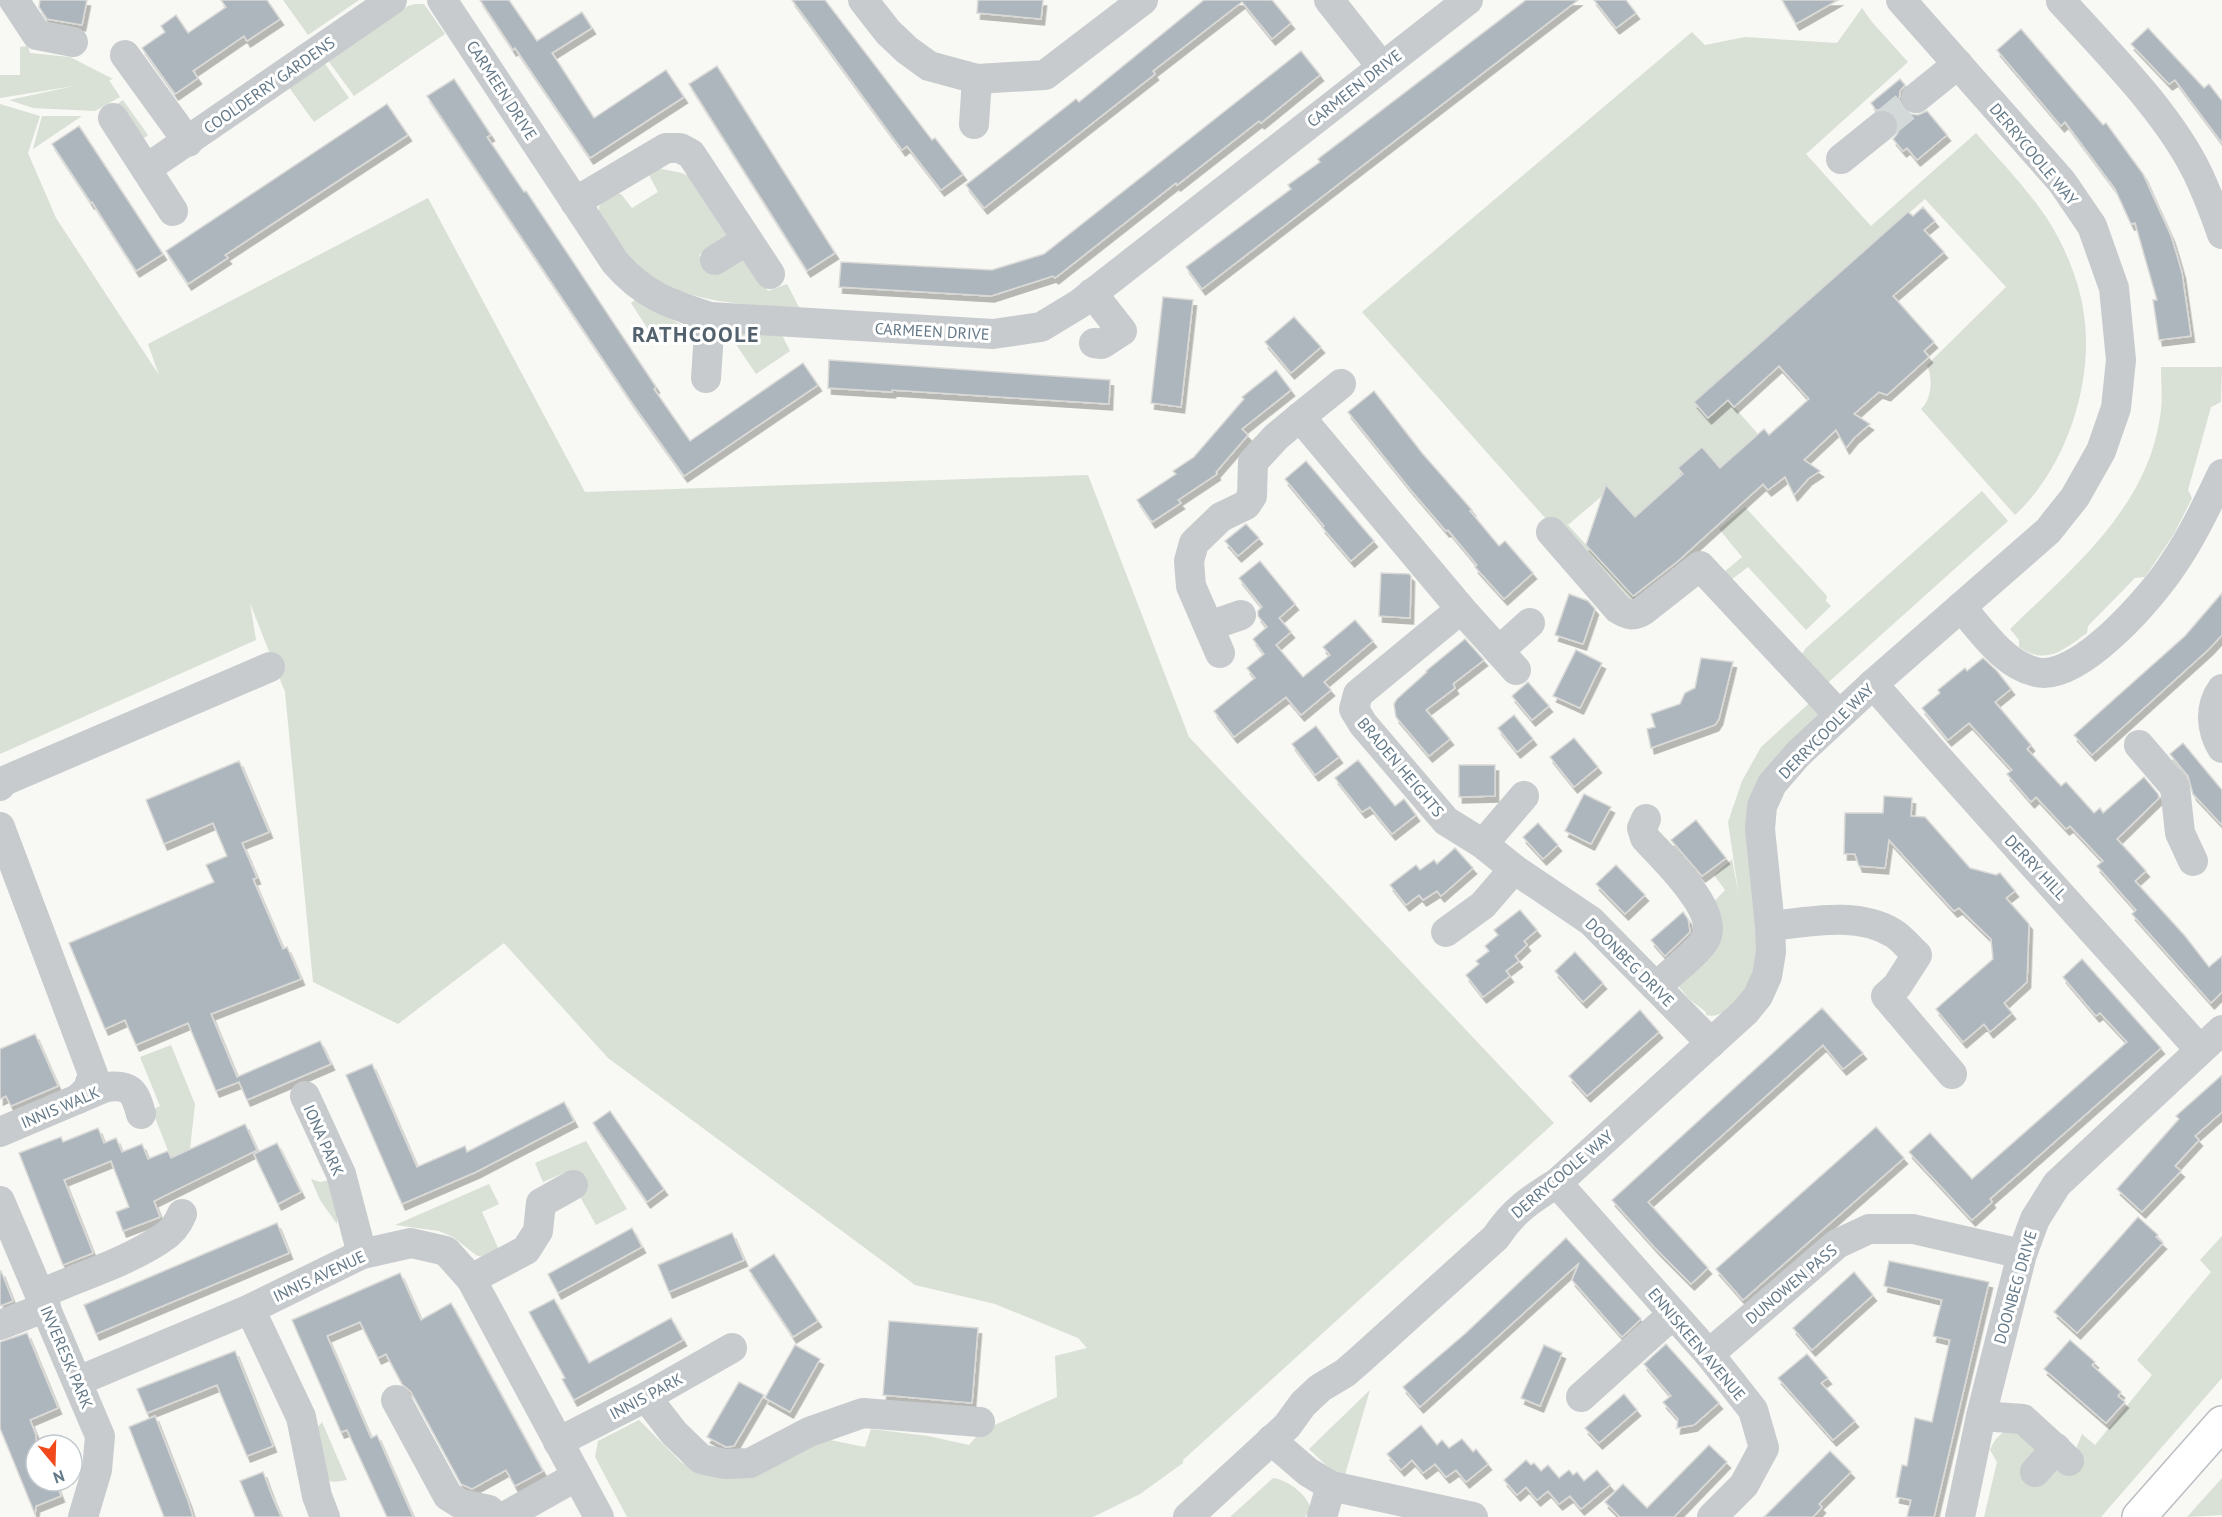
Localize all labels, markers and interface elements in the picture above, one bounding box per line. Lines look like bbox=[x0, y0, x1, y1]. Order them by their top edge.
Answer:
street label: COOLDERRY GARDENS bbox=[199, 32, 339, 138]
street label: CARMEEN DRIVE bbox=[462, 36, 542, 144]
street label: CARMEEN DRIVE bbox=[1303, 45, 1405, 131]
street label: DERRYCOOLE WAY bbox=[1986, 99, 2082, 209]
street label: CARMEEN DRIVE bbox=[874, 318, 990, 344]
district label: RATHCOOLE bbox=[632, 320, 760, 348]
street label: DERRYCOOLE WAY bbox=[1774, 679, 1878, 783]
street label: BRADEN HEIGHTS bbox=[1354, 713, 1448, 821]
street label: DERRY HILL bbox=[2001, 830, 2071, 904]
street label: DOONBEG DRIVE bbox=[1581, 913, 1679, 1011]
street label: INNIS WALK bbox=[18, 1081, 103, 1133]
street label: IONA PARK bbox=[299, 1101, 349, 1179]
street label: DERRYCOOLE WAY bbox=[1507, 1126, 1617, 1222]
street label: DOONBEG DRIVE bbox=[1989, 1228, 2041, 1346]
street label: DUNOWEN PASS bbox=[1741, 1240, 1841, 1328]
street label: INNIS AVENUE bbox=[270, 1246, 368, 1306]
street label: ENNISKEEN AVENUE bbox=[1644, 1284, 1750, 1404]
street label: INVERESK PARK bbox=[36, 1303, 98, 1412]
street label: INNIS PARK bbox=[606, 1368, 686, 1424]
north arrow bbox=[24, 1433, 84, 1493]
text: N bbox=[51, 1466, 67, 1488]

